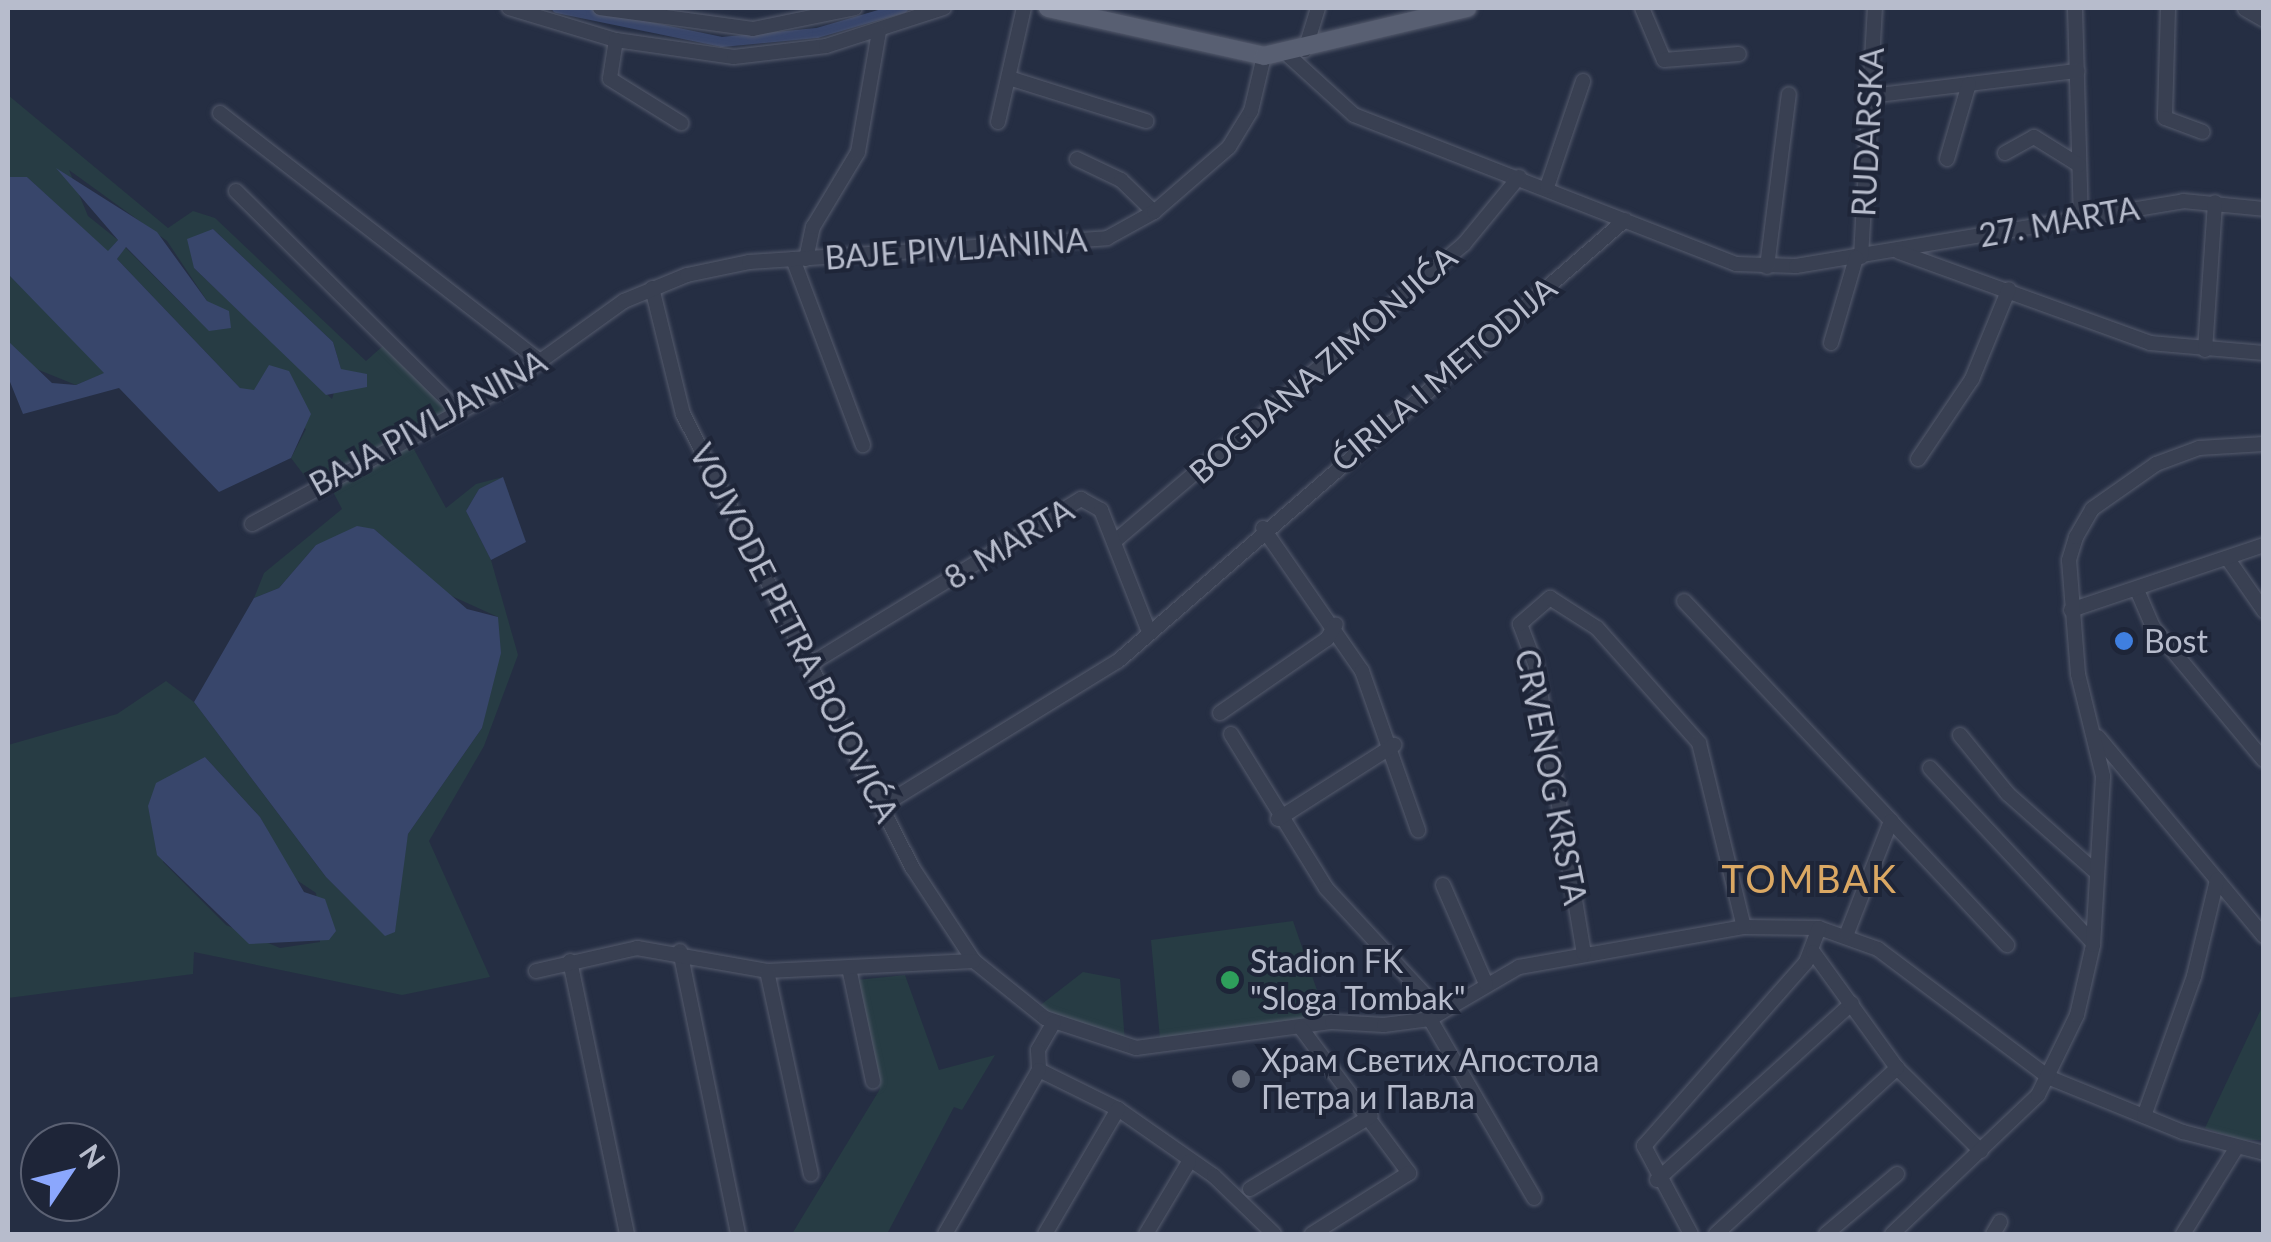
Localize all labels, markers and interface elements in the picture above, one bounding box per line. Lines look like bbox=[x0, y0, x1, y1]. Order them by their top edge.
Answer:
street label: RUDARSKA bbox=[1844, 47, 1892, 217]
street label: 27. MARTA bbox=[1976, 189, 2142, 255]
street label: BAJE PIVLJANINA bbox=[824, 221, 1088, 277]
street label: BOGDANA ZIMONJIĆA bbox=[1181, 238, 1465, 492]
street label: ĆIRILA I METODIJA bbox=[1323, 268, 1565, 480]
street label: BAJA PIVLJANINA bbox=[302, 342, 554, 504]
street label: VOJVODE PETRA BOJOVIĆA bbox=[681, 437, 907, 829]
street label: 8. MARTA bbox=[938, 491, 1080, 597]
place label: Bost bbox=[2144, 622, 2208, 660]
marker: Bost bbox=[2113, 630, 2135, 652]
street label: CRVENOG KRSTA bbox=[1507, 646, 1595, 908]
district label: TOMBAK bbox=[1721, 856, 1899, 902]
place label: Stadion FK "Sloga Tombak" bbox=[1250, 943, 1467, 1018]
marker: Stadion FK "Sloga Tombak" bbox=[1219, 969, 1241, 991]
place label: Храм Светих Апостола Петра и Павла bbox=[1261, 1042, 1599, 1117]
marker: Храм Светих Апостола Петра и Павла bbox=[1230, 1068, 1252, 1090]
north arrow bbox=[20, 1122, 120, 1222]
text: N bbox=[73, 1137, 113, 1175]

